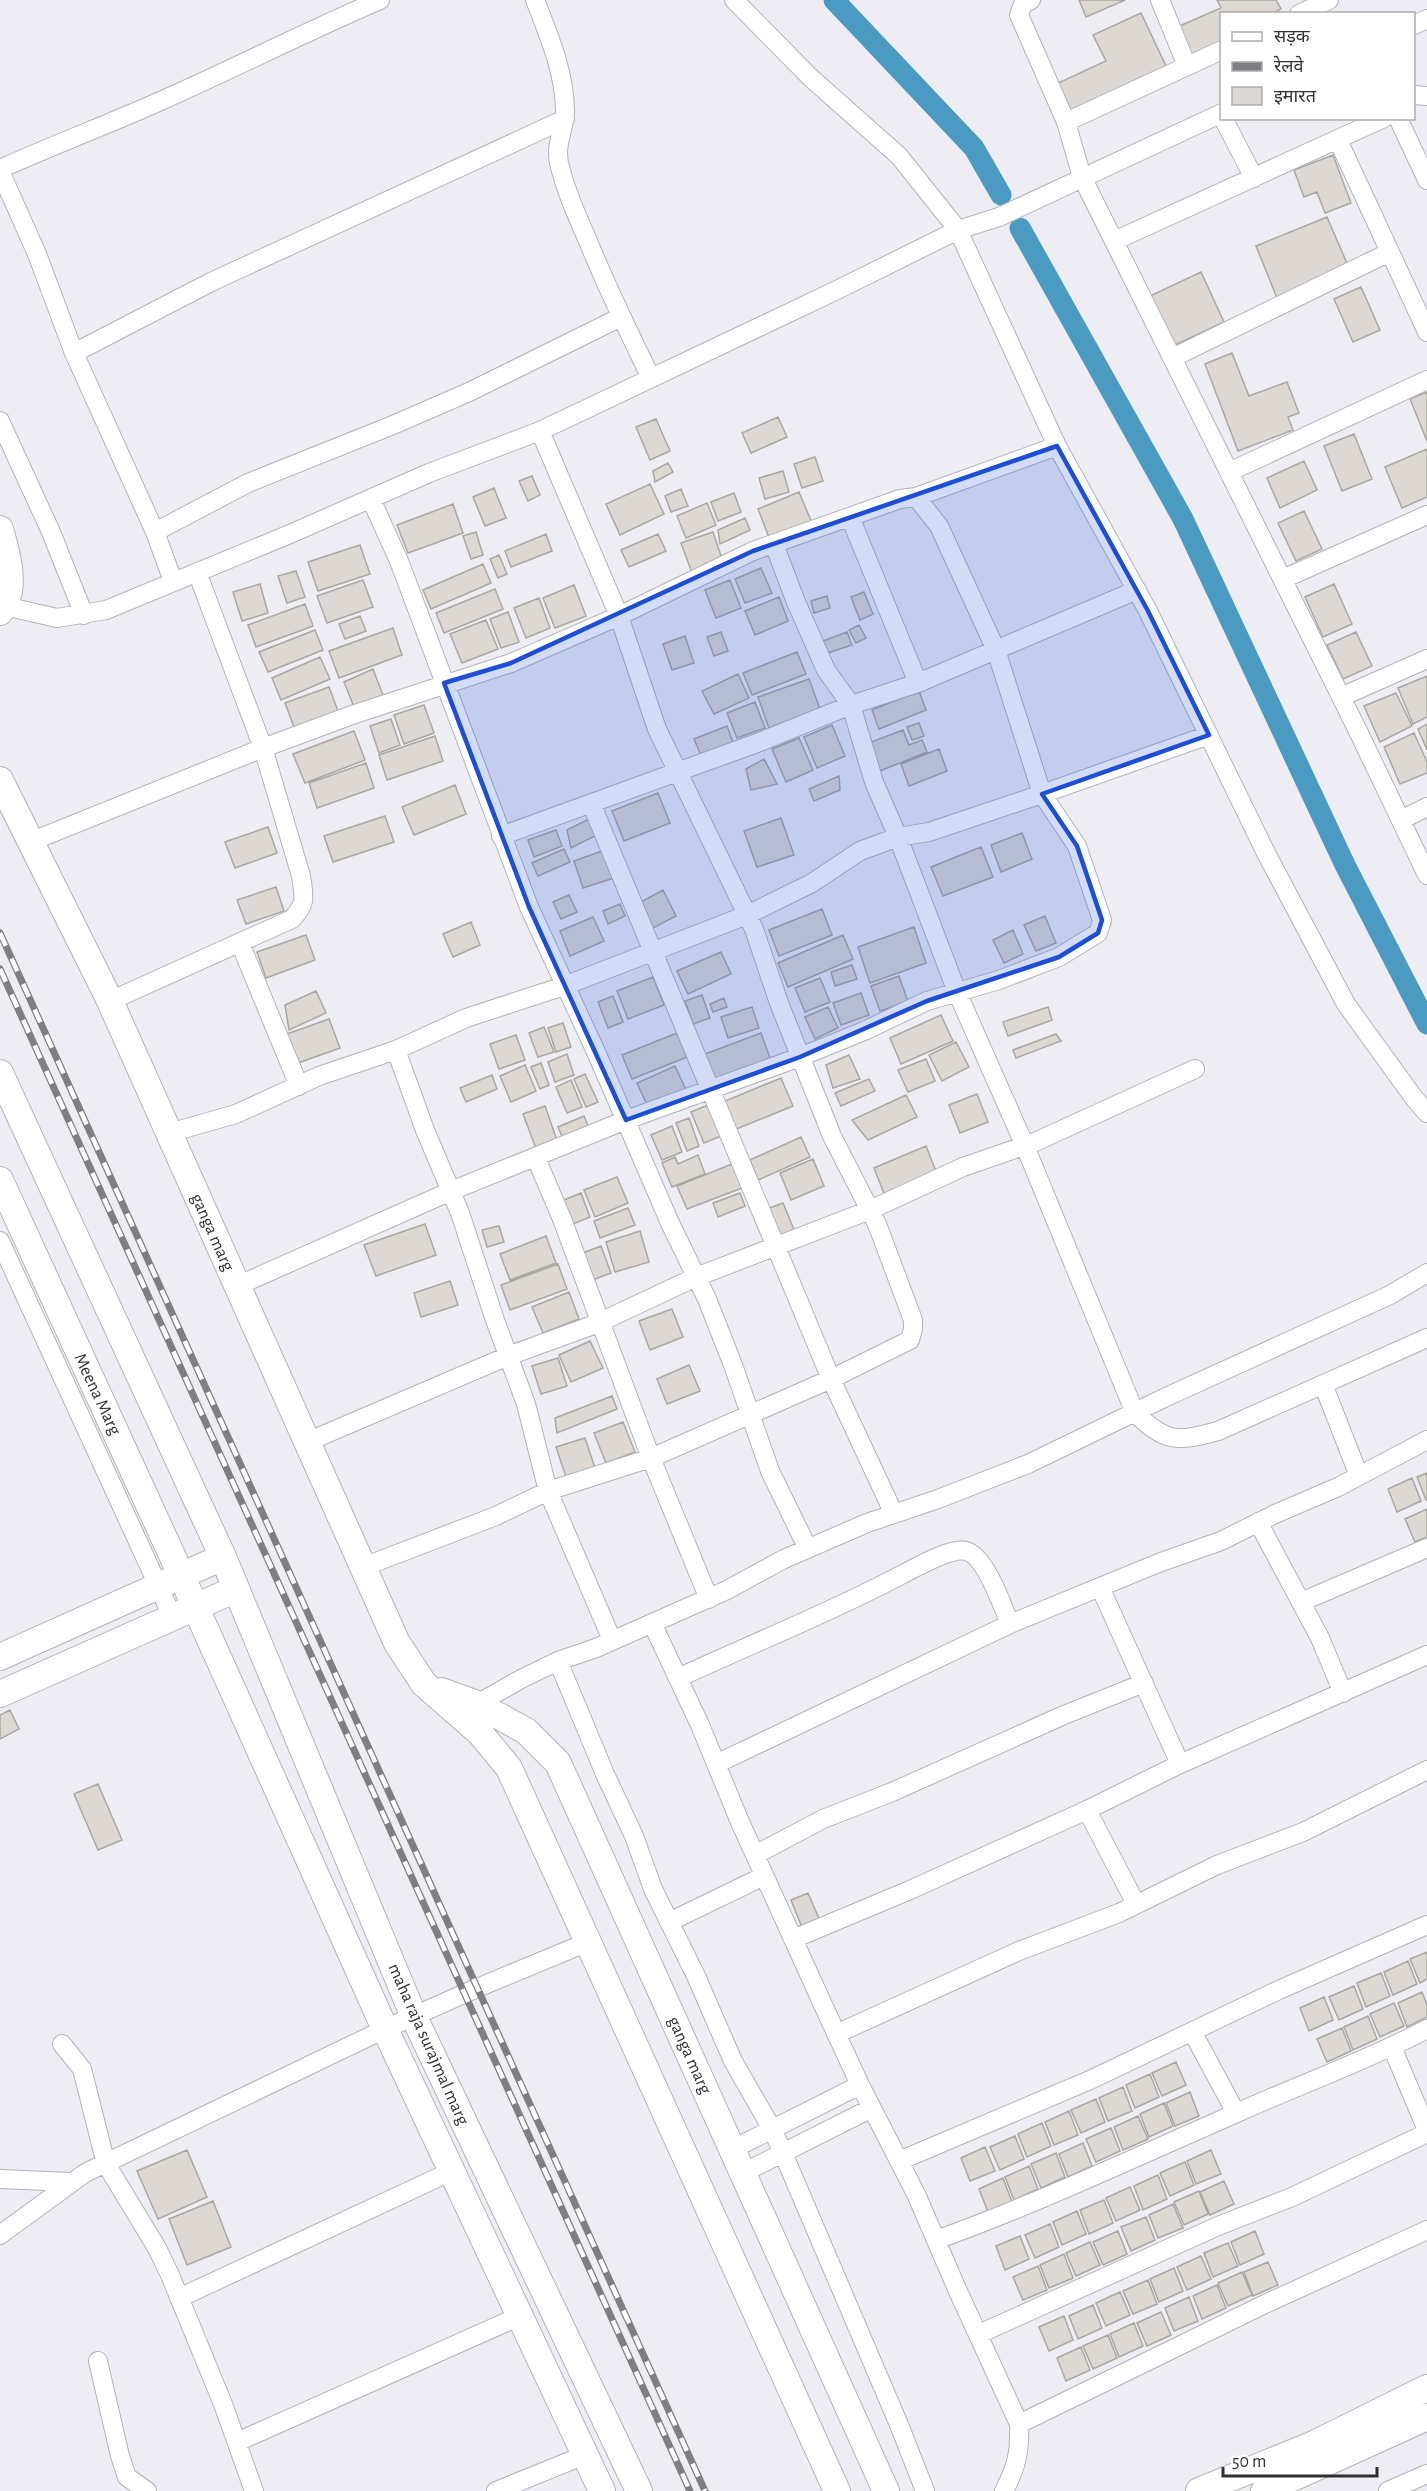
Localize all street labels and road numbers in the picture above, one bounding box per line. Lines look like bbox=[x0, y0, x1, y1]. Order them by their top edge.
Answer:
street label: ganga marg bbox=[187, 1191, 237, 1274]
street label: Meena Marg bbox=[70, 1351, 124, 1438]
street label: maha raja surajmal marg bbox=[384, 1961, 472, 2128]
street label: ganga marg bbox=[664, 2014, 714, 2097]

